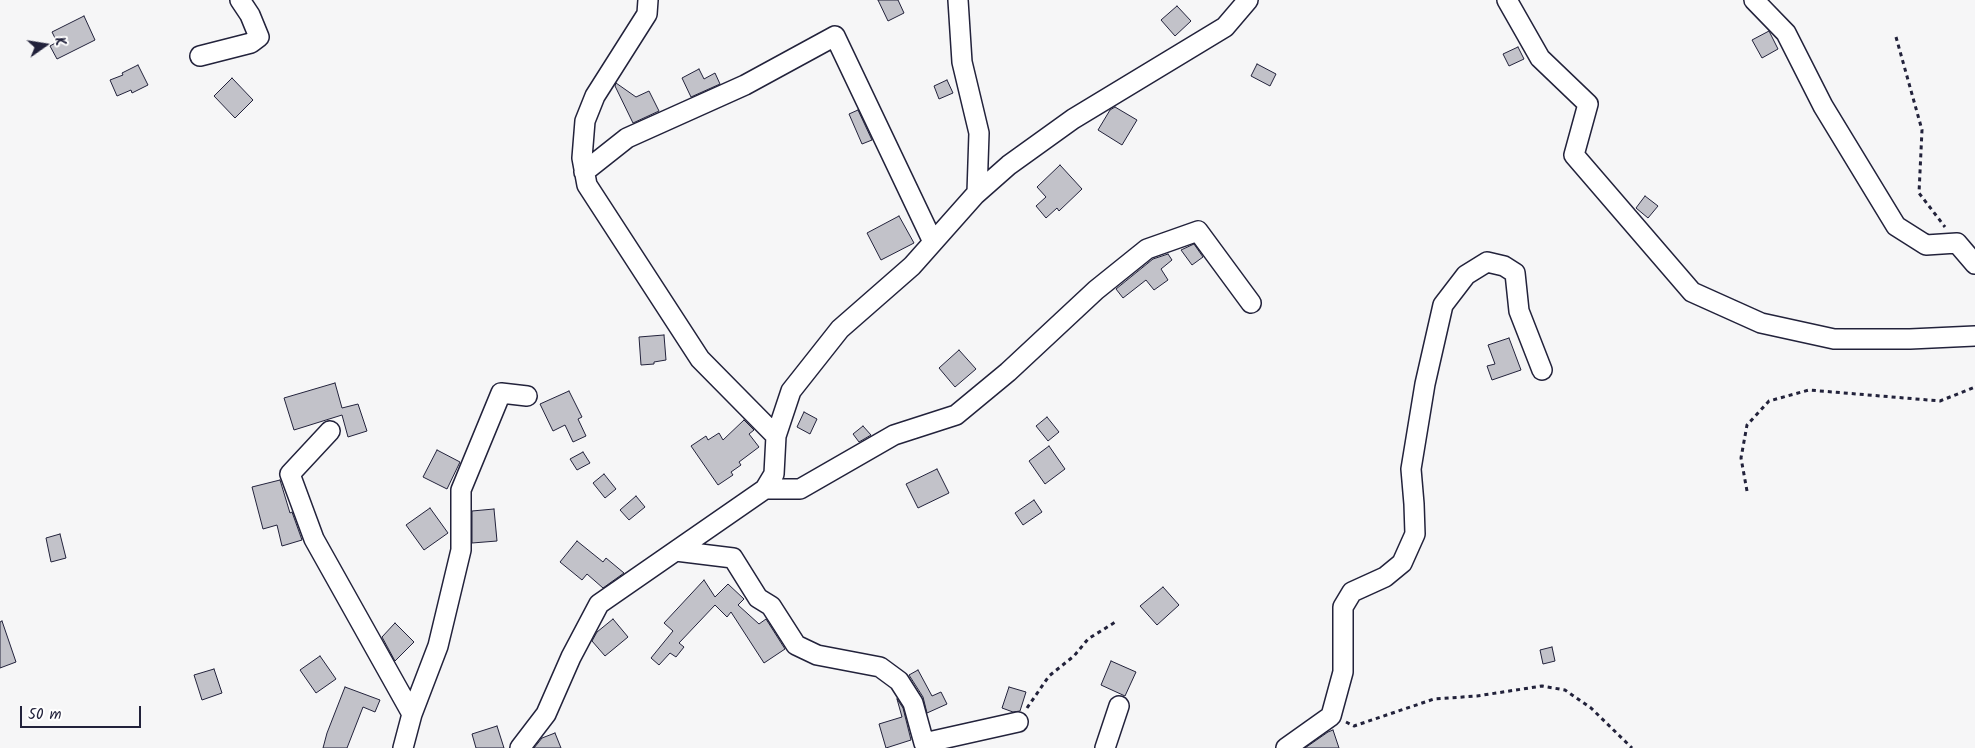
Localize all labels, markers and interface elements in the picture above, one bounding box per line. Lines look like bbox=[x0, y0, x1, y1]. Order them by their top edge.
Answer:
north arrow bbox=[20, 20, 70, 70]
text: K bbox=[48, 35, 71, 48]
scale bar bbox=[22, 696, 144, 728]
text: 50 m bbox=[28, 703, 62, 727]

